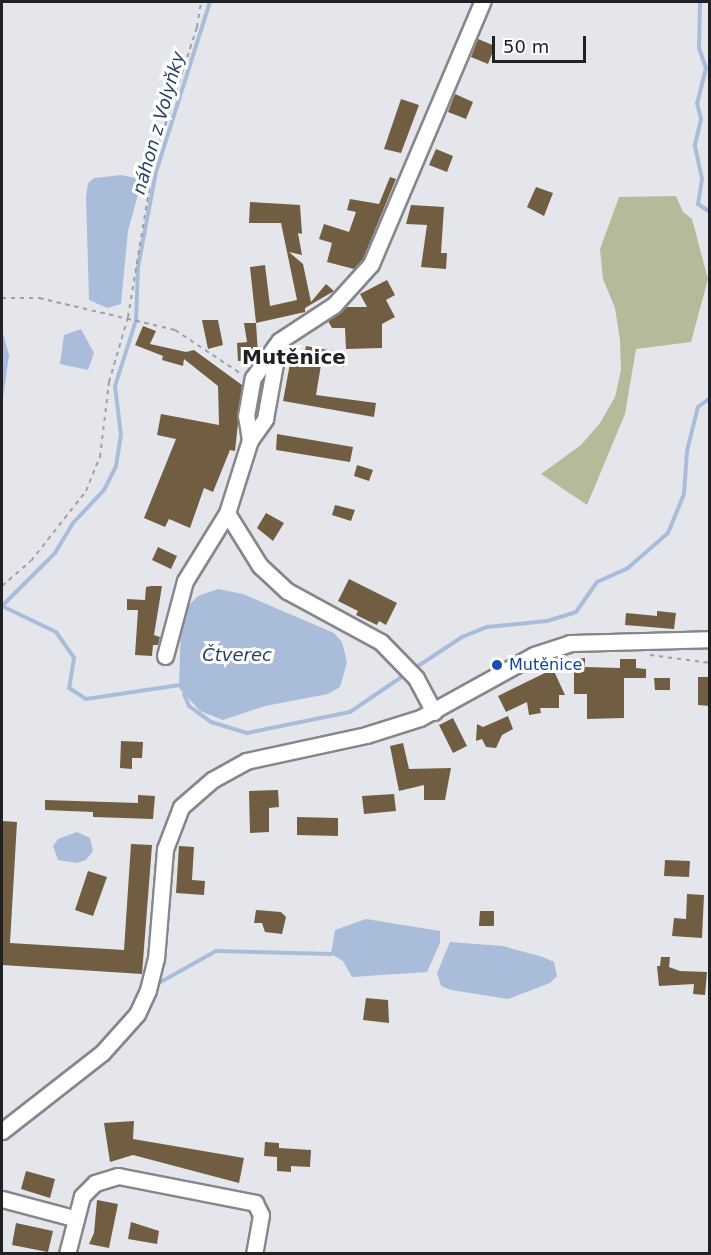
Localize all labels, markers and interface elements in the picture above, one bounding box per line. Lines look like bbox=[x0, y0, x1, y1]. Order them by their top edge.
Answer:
scale bar bbox=[495, 24, 590, 62]
text: 50 m bbox=[503, 36, 549, 57]
water label: náhon z Volyňky bbox=[128, 49, 190, 197]
district label: Mutěnice bbox=[242, 345, 346, 369]
water label: Čtverec bbox=[202, 644, 272, 666]
place label: Mutěnice bbox=[509, 655, 582, 675]
marker: Mutěnice bbox=[490, 658, 504, 672]

